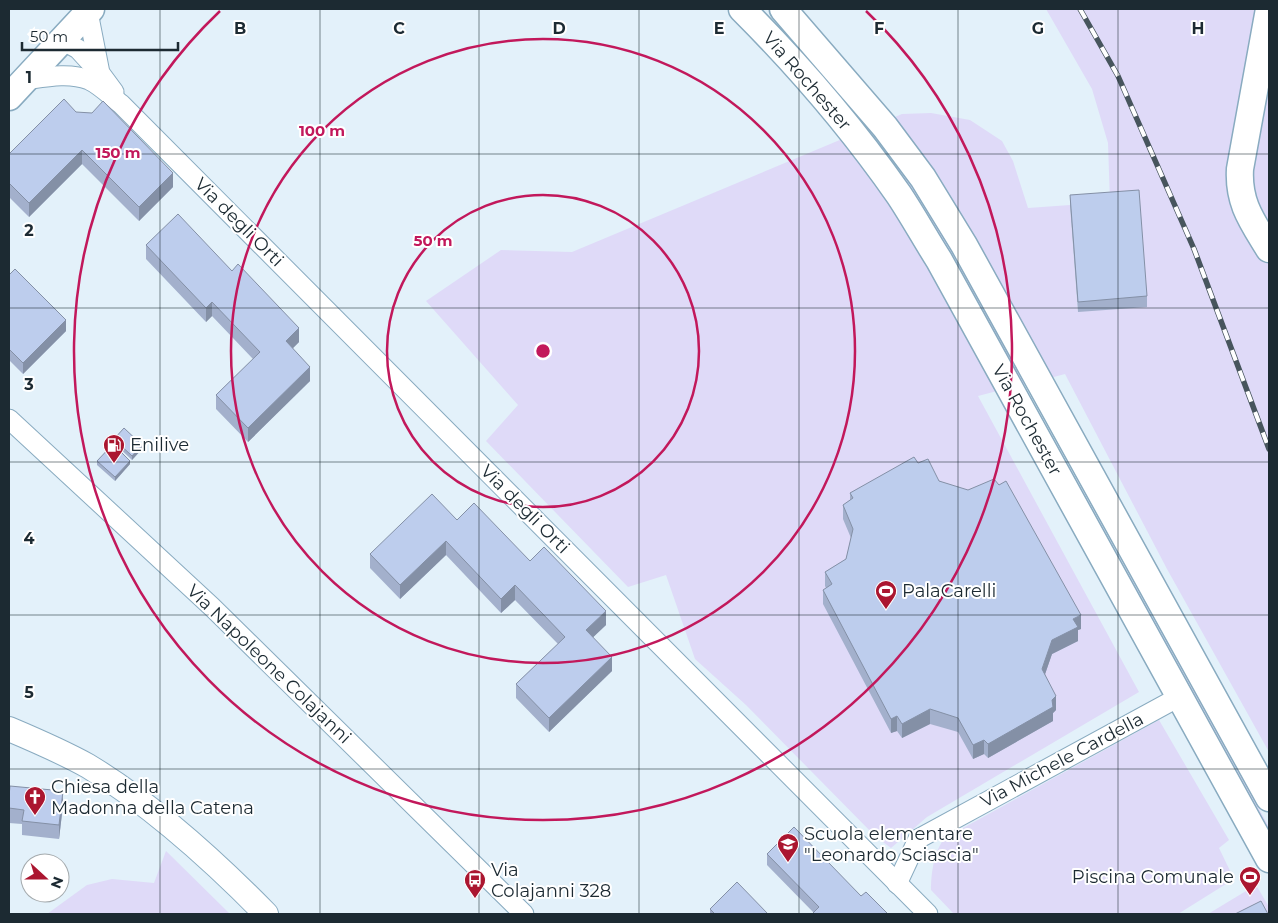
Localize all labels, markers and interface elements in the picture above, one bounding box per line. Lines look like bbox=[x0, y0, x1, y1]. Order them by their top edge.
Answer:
text: B bbox=[234, 19, 246, 38]
text: C bbox=[393, 19, 405, 38]
text: D bbox=[552, 19, 566, 38]
text: E bbox=[714, 19, 724, 38]
text: F bbox=[874, 19, 884, 38]
text: G bbox=[1032, 19, 1044, 38]
text: H bbox=[1192, 19, 1204, 38]
scale bar bbox=[22, 20, 179, 52]
text: 50 m bbox=[30, 27, 68, 46]
street label: Via Rochester bbox=[758, 27, 856, 135]
text: 1 bbox=[26, 68, 32, 87]
text: 100 m bbox=[299, 121, 345, 140]
text: 150 m bbox=[96, 143, 140, 162]
street label: Via degli Orti bbox=[190, 173, 288, 271]
text: 2 bbox=[24, 221, 34, 240]
text: 50 m bbox=[413, 231, 453, 250]
centre of rings bbox=[534, 342, 552, 360]
street label: Via Rochester bbox=[987, 361, 1067, 479]
text: 3 bbox=[23, 375, 34, 394]
fuel station icon: Enilive bbox=[102, 433, 126, 464]
place label: Enilive bbox=[130, 434, 189, 456]
street label: Via degli Orti bbox=[476, 460, 574, 558]
text: 4 bbox=[23, 529, 35, 548]
sports icon: PalaCarelli bbox=[874, 579, 898, 610]
street label: Via Napoleone Colajanni bbox=[182, 580, 356, 748]
place label: PalaCarelli bbox=[902, 580, 996, 602]
text: 5 bbox=[24, 683, 34, 702]
street label: Via Michele Cardella bbox=[977, 708, 1147, 812]
place label: Chiesa della Madonna della Catena bbox=[51, 776, 254, 819]
church icon: Chiesa della Madonna della Catena bbox=[23, 785, 47, 816]
place label: Scuola elementare "Leonardo Sciascia" bbox=[804, 823, 979, 866]
school or university icon: Scuola elementare "Leonardo Sciascia" bbox=[776, 832, 800, 863]
north arrow bbox=[20, 853, 70, 903]
place label: Via Colajanni 328 bbox=[491, 859, 611, 902]
sports icon: Piscina Comunale bbox=[1238, 865, 1262, 896]
place label: Piscina Comunale bbox=[1072, 866, 1234, 888]
bus stop icon: Via Colajanni 328 bbox=[463, 868, 487, 899]
text: N bbox=[47, 874, 68, 891]

